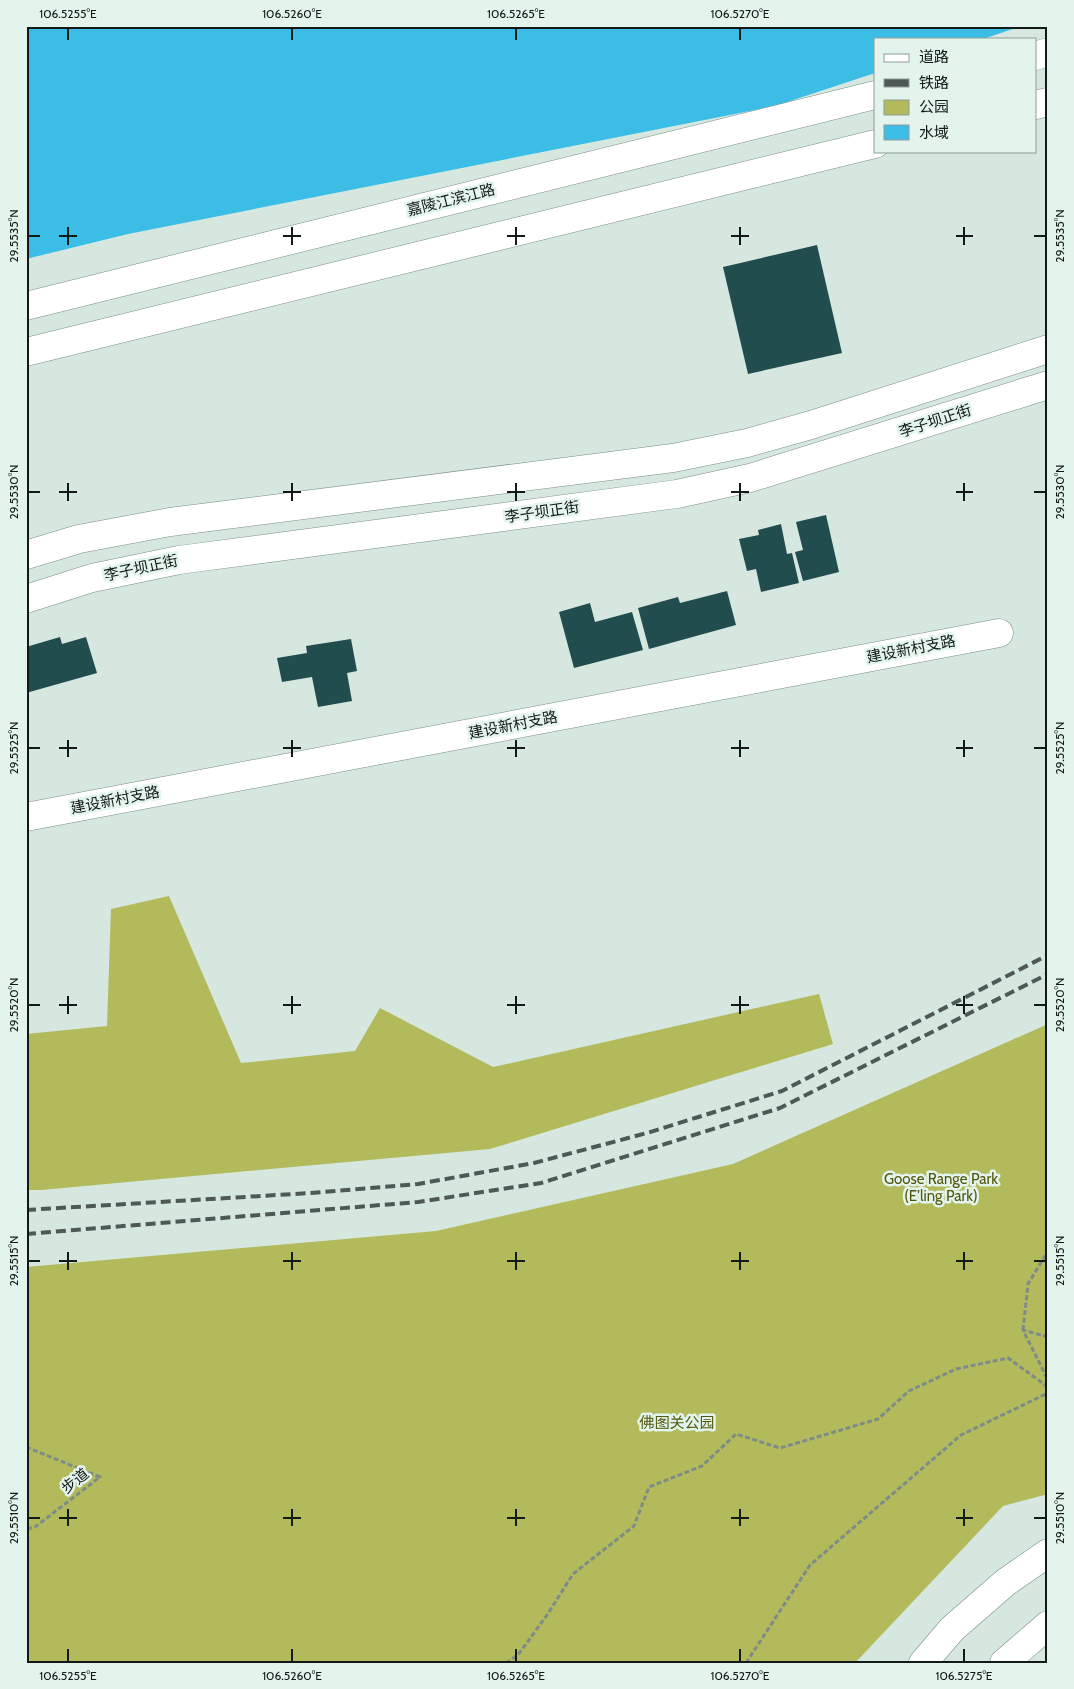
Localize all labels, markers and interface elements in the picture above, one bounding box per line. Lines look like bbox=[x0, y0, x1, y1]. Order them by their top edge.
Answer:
text: 106.5255°E bbox=[39, 6, 97, 21]
text: 106.5260°E bbox=[262, 6, 322, 21]
text: 106.5265°E bbox=[487, 6, 545, 21]
text: 106.5270°E bbox=[711, 6, 770, 21]
legend bbox=[874, 38, 1036, 152]
text: 道路 bbox=[919, 48, 949, 66]
text: 铁路 bbox=[919, 74, 949, 92]
text: 公园 bbox=[919, 98, 949, 116]
text: 水域 bbox=[919, 124, 949, 142]
street label: 嘉陵江滨江路 bbox=[405, 180, 497, 220]
text: 29.5535°N bbox=[6, 209, 21, 263]
text: 29.5535°N bbox=[1052, 209, 1067, 263]
street label: 李子坝正街 bbox=[897, 401, 973, 441]
text: 29.5530°N bbox=[6, 464, 21, 520]
text: 29.5530°N bbox=[1052, 464, 1067, 520]
street label: 李子坝正街 bbox=[504, 498, 580, 526]
street label: 李子坝正街 bbox=[102, 551, 180, 585]
street label: 建设新村支路 bbox=[865, 632, 957, 666]
street label: 建设新村支路 bbox=[467, 708, 559, 742]
text: 29.5525°N bbox=[6, 721, 21, 775]
text: 29.5525°N bbox=[1052, 721, 1067, 775]
street label: 建设新村支路 bbox=[69, 783, 161, 817]
text: 29.5520°N bbox=[6, 978, 21, 1032]
text: 29.5520°N bbox=[1052, 978, 1067, 1032]
park label: Goose Range Park (E’ling Park) bbox=[884, 1170, 998, 1205]
text: 29.5515°N bbox=[6, 1236, 21, 1286]
text: 29.5515°N bbox=[1052, 1236, 1067, 1286]
park label: 佛图关公园 bbox=[639, 1414, 715, 1432]
street label: 步道 bbox=[58, 1465, 92, 1497]
text: 29.5510°N bbox=[6, 1492, 21, 1544]
text: 29.5510°N bbox=[1052, 1492, 1067, 1544]
text: 106.5255°E bbox=[39, 1668, 97, 1683]
text: 106.5260°E bbox=[262, 1668, 322, 1683]
text: 106.5265°E bbox=[487, 1668, 545, 1683]
text: 106.5270°E bbox=[711, 1668, 770, 1683]
text: 106.5275°E bbox=[935, 1668, 993, 1683]

